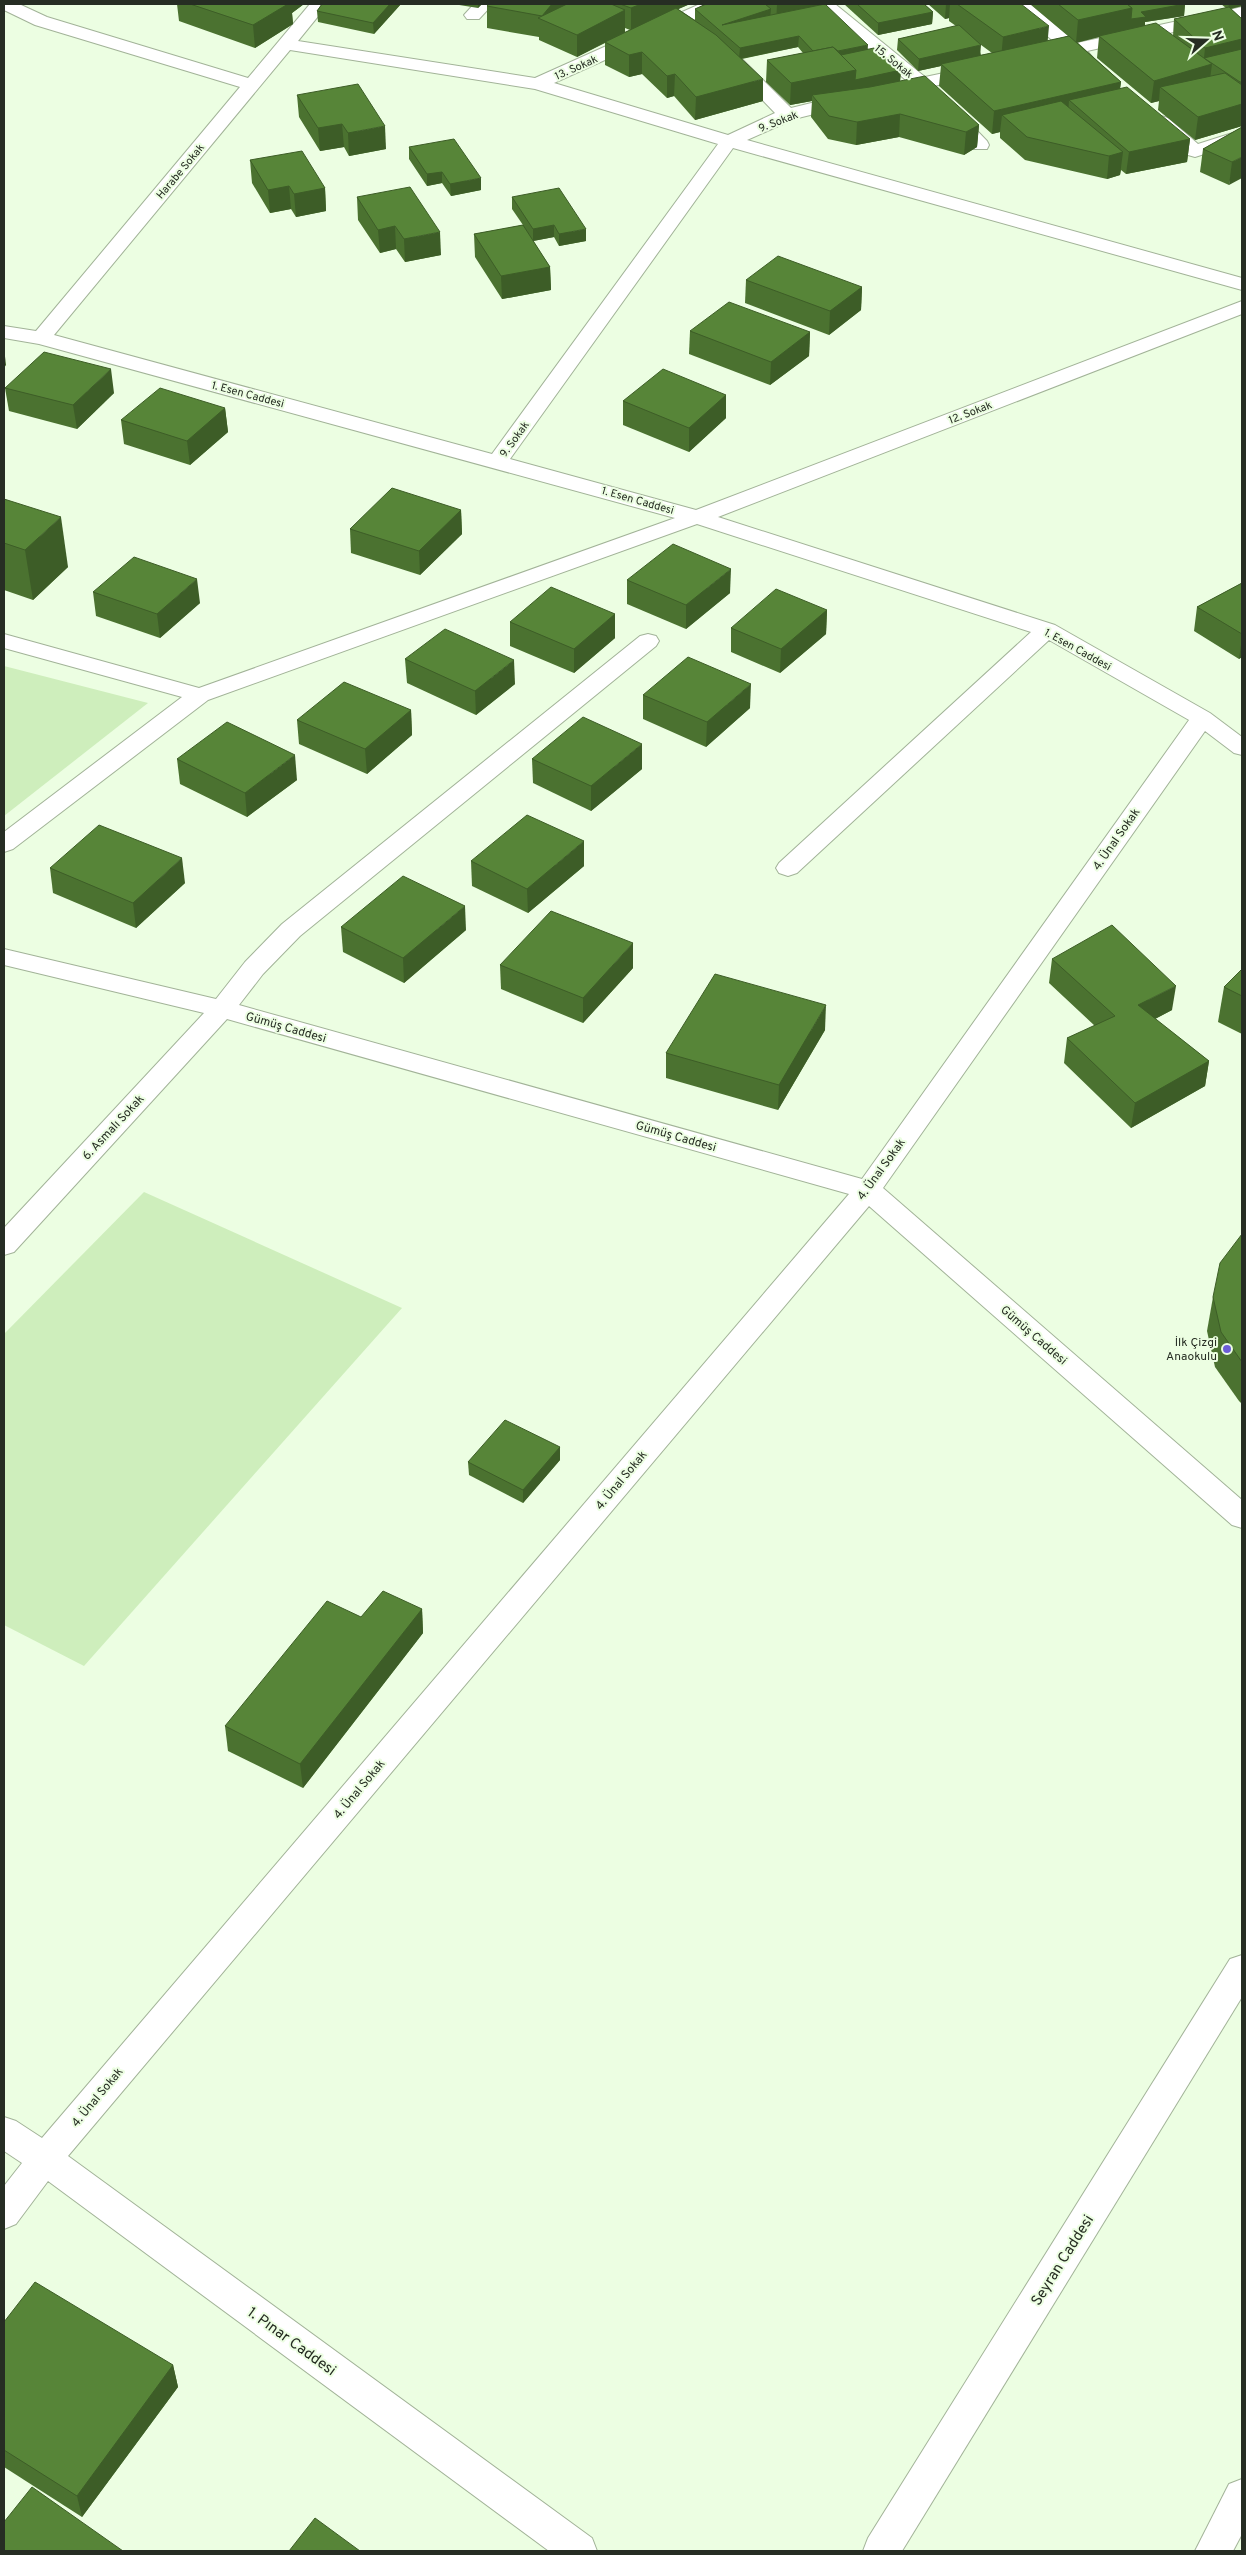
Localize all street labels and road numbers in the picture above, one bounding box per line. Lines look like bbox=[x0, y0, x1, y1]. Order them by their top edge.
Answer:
street label: 15. Sokak bbox=[871, 42, 916, 82]
street label: 13. Sokak bbox=[553, 52, 600, 84]
street label: 9. Sokak bbox=[757, 108, 800, 136]
street label: Harabe Sokak bbox=[154, 141, 208, 202]
street label: 1. Esen Caddesi bbox=[210, 379, 286, 411]
street label: 12. Sokak bbox=[947, 398, 994, 428]
street label: 9. Sokak bbox=[497, 419, 533, 460]
street label: 1. Esen Caddesi bbox=[600, 484, 675, 518]
street label: 1. Esen Caddesi bbox=[1042, 626, 1114, 674]
street label: 4. Ünal Sokak bbox=[1089, 805, 1144, 874]
street label: Gümüş Caddesi bbox=[244, 1009, 328, 1047]
street label: 6. Asmalı Sokak bbox=[79, 1092, 148, 1164]
street label: Gümüş Caddesi bbox=[634, 1118, 718, 1156]
street label: 4. Ünal Sokak bbox=[854, 1135, 910, 1204]
street label: Gümüş Caddesi bbox=[997, 1302, 1070, 1369]
street label: 4. Ünal Sokak bbox=[592, 1448, 651, 1514]
street label: 4. Ünal Sokak bbox=[330, 1757, 389, 1823]
street label: 4. Ünal Sokak bbox=[68, 2065, 127, 2131]
street label: Seyran Caddesi bbox=[1028, 2212, 1099, 2310]
street label: 1. Pınar Caddesi bbox=[243, 2304, 339, 2381]

